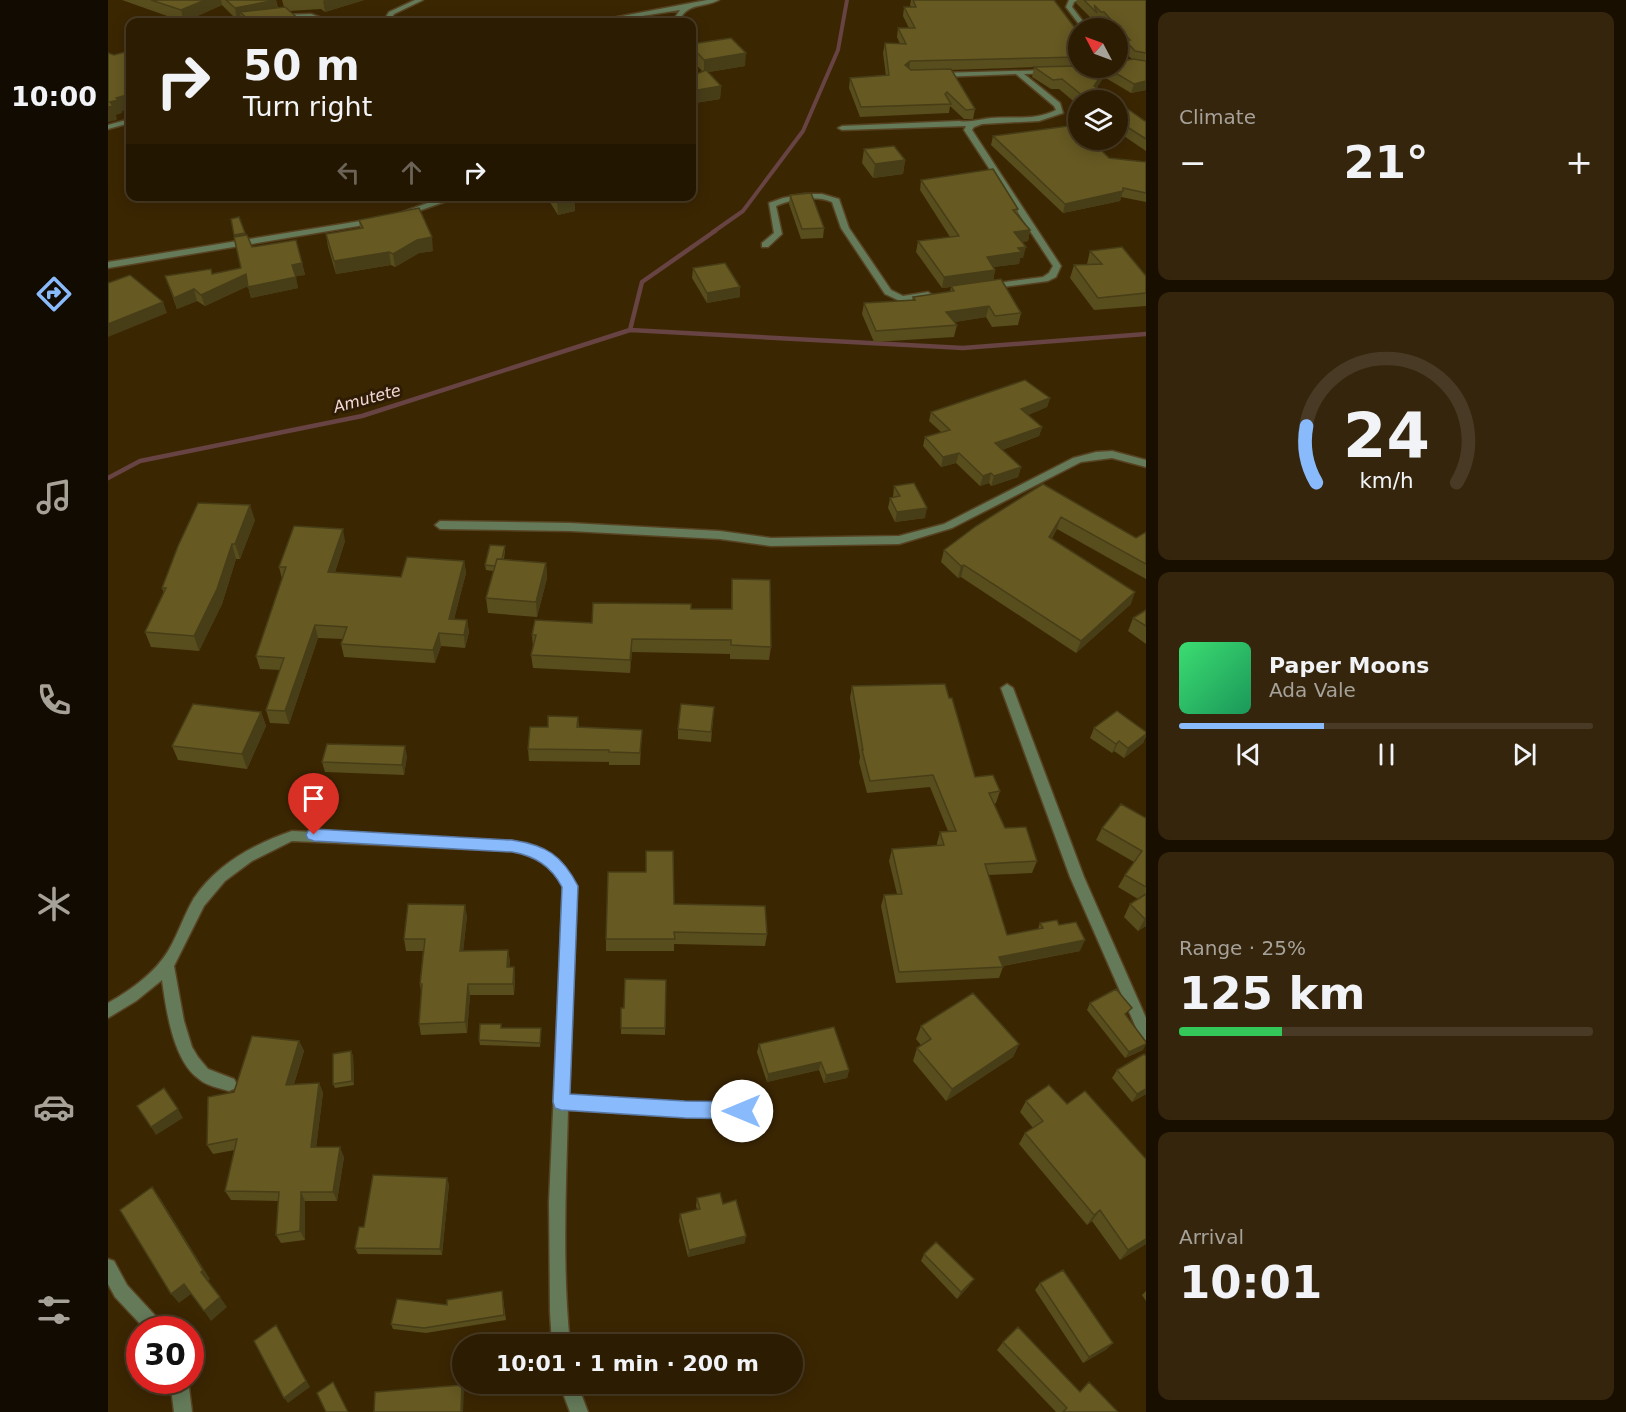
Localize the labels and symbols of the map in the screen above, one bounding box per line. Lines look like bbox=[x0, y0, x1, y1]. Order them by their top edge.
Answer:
north arrow bbox=[1068, 18, 1128, 78]
water label: Amutete bbox=[330, 380, 403, 417]
pin bbox=[288, 773, 339, 835]
position arrow bbox=[710, 1079, 774, 1143]
speed limit sign: 30 bbox=[126, 1316, 204, 1394]

